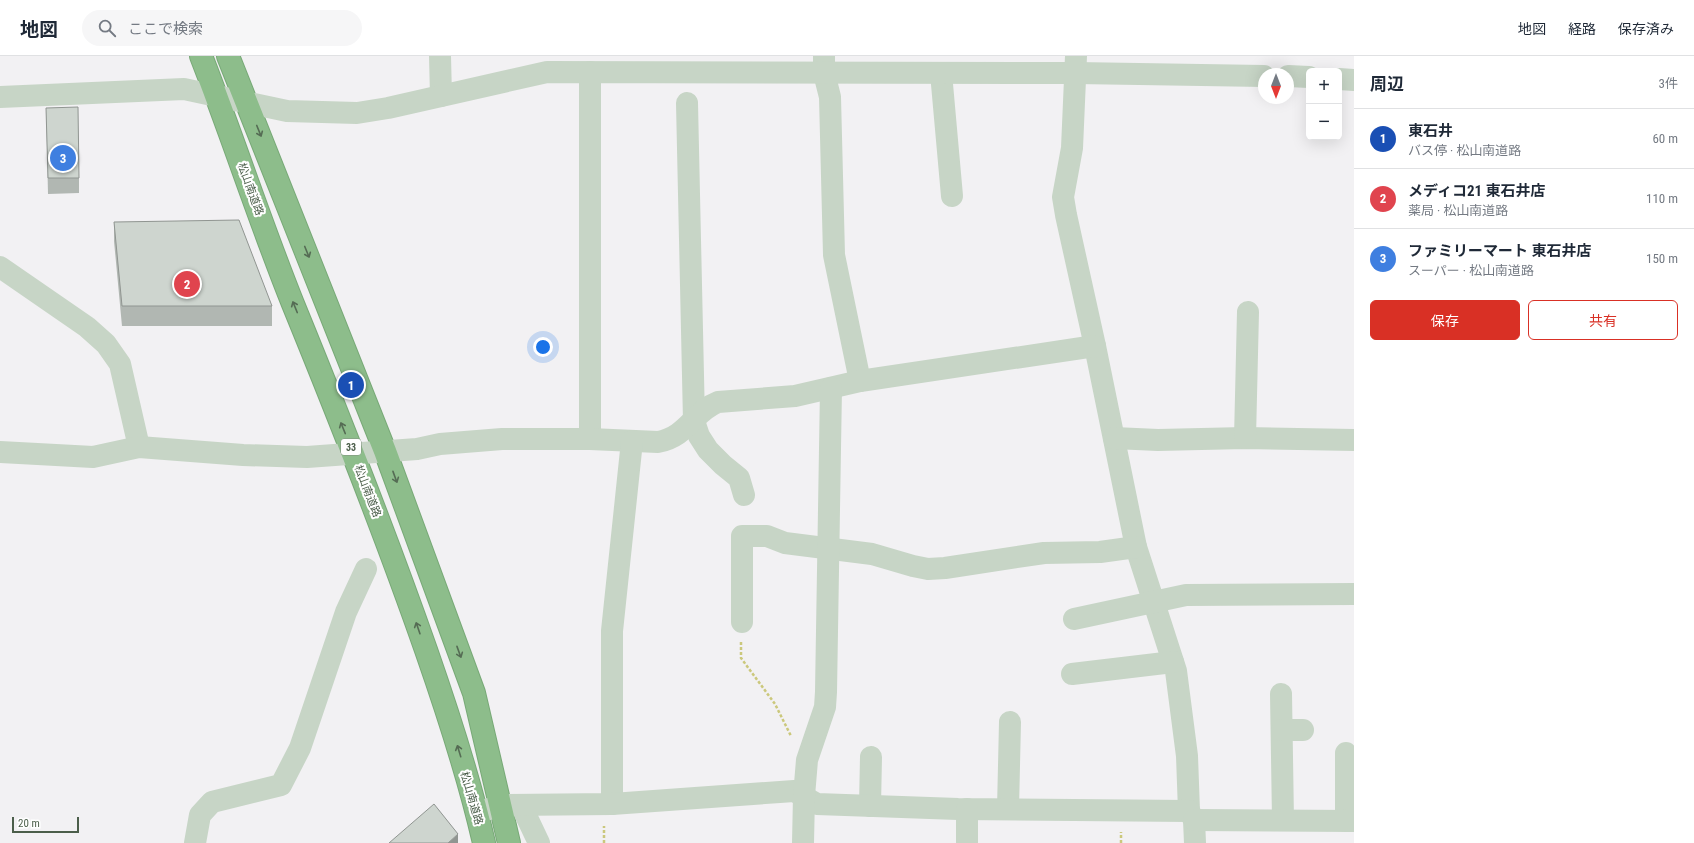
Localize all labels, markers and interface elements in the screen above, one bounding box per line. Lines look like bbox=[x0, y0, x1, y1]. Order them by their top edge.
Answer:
search box bbox=[82, 10, 362, 46]
icon: search bbox=[96, 17, 118, 39]
text: 地図 bbox=[20, 18, 58, 41]
text: ここで検索 bbox=[128, 20, 203, 38]
text: 地図 bbox=[1518, 21, 1546, 37]
text: 経路 bbox=[1568, 21, 1596, 37]
text: 保存済み bbox=[1618, 21, 1674, 37]
north arrow bbox=[1258, 68, 1294, 104]
map controls bbox=[1306, 68, 1342, 140]
button: + bbox=[1306, 68, 1342, 104]
text: 周辺 bbox=[1370, 74, 1404, 94]
text: 3件 bbox=[1659, 76, 1678, 91]
button: − bbox=[1306, 104, 1342, 140]
text: 東石井 bbox=[1408, 122, 1453, 140]
one-way arrow bbox=[255, 125, 263, 137]
text: 1 bbox=[1380, 131, 1386, 146]
text: 60 m bbox=[1652, 131, 1678, 146]
pin: 3 bbox=[50, 143, 76, 173]
text: バス停 · 松山南道路 bbox=[1408, 143, 1521, 158]
street label: 松山南道路 bbox=[235, 161, 266, 217]
text: メディコ21 東石井店 bbox=[1408, 182, 1546, 200]
text: 2 bbox=[1380, 191, 1386, 206]
text: 110 m bbox=[1646, 191, 1678, 206]
text: 薬局 · 松山南道路 bbox=[1408, 203, 1508, 218]
text: ファミリーマート 東石井店 bbox=[1408, 242, 1591, 260]
one-way arrow bbox=[303, 245, 311, 257]
text: 3 bbox=[1380, 251, 1386, 266]
text: 150 m bbox=[1646, 251, 1678, 266]
text: スーパー · 松山南道路 bbox=[1408, 263, 1534, 278]
pin: 2 bbox=[174, 269, 200, 299]
button: 保存 bbox=[1370, 300, 1520, 340]
button: 共有 bbox=[1528, 300, 1678, 340]
one-way arrow bbox=[290, 302, 298, 314]
your location bbox=[533, 337, 553, 357]
pin: 1 bbox=[338, 370, 364, 400]
one-way arrow bbox=[339, 422, 347, 434]
road number: 33 bbox=[341, 439, 361, 455]
street label: 松山南道路 bbox=[352, 463, 383, 519]
one-way arrow bbox=[391, 471, 399, 483]
one-way arrow bbox=[414, 622, 421, 635]
one-way arrow bbox=[456, 645, 463, 658]
one-way arrow bbox=[455, 745, 462, 758]
street label: 松山南道路 bbox=[458, 770, 485, 826]
scale bar bbox=[12, 815, 79, 834]
text: 20 m bbox=[18, 817, 40, 830]

